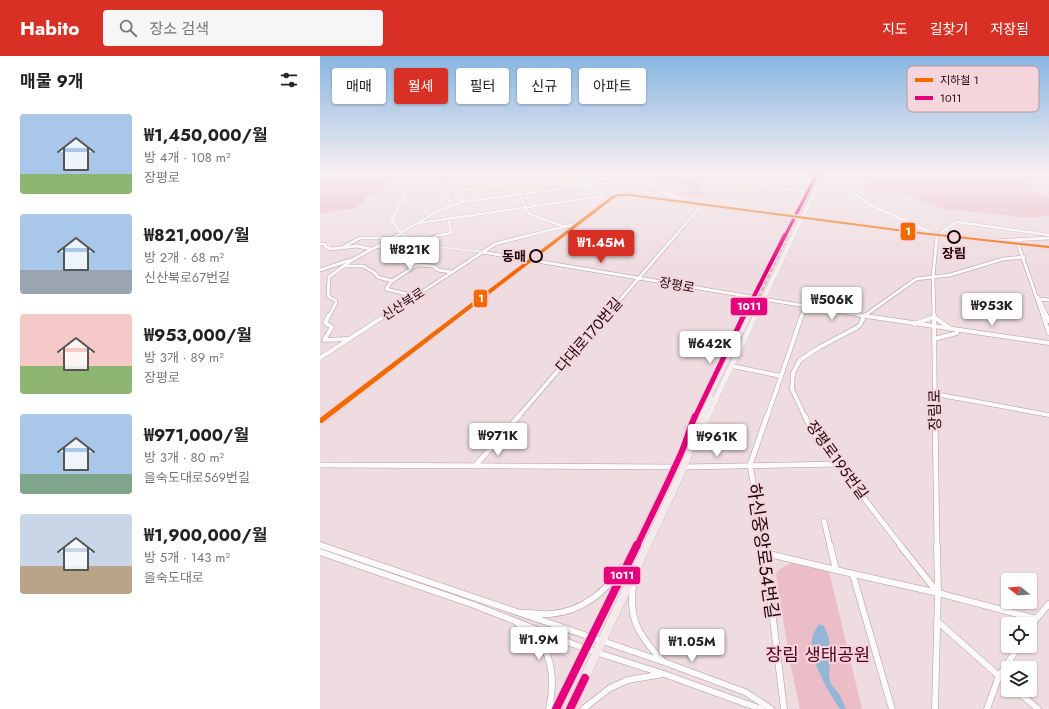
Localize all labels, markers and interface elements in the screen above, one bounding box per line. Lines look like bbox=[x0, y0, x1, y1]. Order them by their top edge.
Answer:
search box bbox=[103, 10, 383, 46]
text: Habito bbox=[20, 15, 79, 42]
icon: search bbox=[117, 17, 139, 39]
text: 장소 검색 bbox=[149, 18, 209, 40]
text: 지도 bbox=[882, 19, 908, 39]
text: 길찾기 bbox=[930, 19, 968, 39]
text: 저장됨 bbox=[990, 19, 1029, 39]
legend bbox=[907, 66, 1039, 112]
chip: 매매 bbox=[332, 68, 386, 104]
chip: 월세 bbox=[394, 68, 448, 104]
chip: 필터 bbox=[456, 68, 509, 104]
chip: 신규 bbox=[517, 68, 571, 104]
chip: 아파트 bbox=[579, 68, 646, 104]
text: 매물 9개 bbox=[20, 69, 83, 93]
icon: filters bbox=[278, 69, 300, 91]
text: 지하철 1 bbox=[940, 72, 979, 88]
text: 1011 bbox=[940, 90, 961, 106]
text: ₩1,450,000/월 bbox=[144, 123, 268, 147]
icon: home bbox=[52, 130, 100, 178]
text: 방 4개 · 108 m² bbox=[144, 148, 230, 167]
text: 장평로 bbox=[144, 168, 180, 187]
line badge: 1 bbox=[900, 222, 916, 241]
text: ₩821,000/월 bbox=[144, 223, 250, 247]
text: 1 bbox=[905, 223, 911, 239]
icon: home bbox=[52, 230, 100, 278]
pin: ₩1.45M bbox=[568, 230, 634, 264]
marker: 장림 bbox=[947, 230, 961, 244]
text: ₩1.45M bbox=[577, 233, 625, 252]
pin: ₩821K bbox=[382, 237, 438, 271]
text: ₩821K bbox=[390, 240, 430, 259]
place label: 장림 bbox=[942, 244, 966, 263]
place label: 동매 bbox=[502, 247, 526, 266]
text: 방 2개 · 68 m² bbox=[144, 248, 224, 267]
marker: 동매 bbox=[529, 249, 543, 263]
text: 신산북로67번길 bbox=[144, 268, 230, 287]
street label: 장평로 bbox=[658, 273, 696, 297]
street label: 신산북로 bbox=[378, 283, 428, 325]
pin: ₩506K bbox=[804, 287, 860, 321]
line badge: 1 bbox=[473, 289, 488, 308]
text: 1 bbox=[478, 290, 484, 306]
text: ₩506K bbox=[811, 290, 853, 309]
street label: 다대로170번길 bbox=[550, 293, 628, 377]
pin: ₩953K bbox=[964, 293, 1020, 327]
text: ₩953K bbox=[971, 296, 1013, 315]
line badge: 1011 bbox=[730, 297, 768, 316]
text: 1011 bbox=[737, 298, 761, 314]
text: ₩953,000/월 bbox=[144, 323, 252, 347]
icon: home bbox=[52, 330, 100, 378]
pin: ₩642K bbox=[682, 331, 738, 365]
text: ₩642K bbox=[688, 334, 732, 353]
text: 방 3개 · 89 m² bbox=[144, 348, 224, 367]
text: 장평로 bbox=[144, 368, 180, 387]
street label: 장림로 bbox=[924, 389, 946, 431]
street label: 장평로195번길 bbox=[801, 416, 873, 504]
text: ₩971,000/월 bbox=[144, 423, 249, 447]
pin: ₩971K bbox=[470, 423, 526, 457]
pin: ₩961K bbox=[689, 424, 745, 458]
text: ₩971K bbox=[478, 426, 518, 445]
text: ₩961K bbox=[697, 427, 737, 446]
icon: home bbox=[52, 430, 100, 478]
text: 방 3개 · 80 m² bbox=[144, 448, 224, 467]
text: 을숙도대로569번길 bbox=[144, 468, 250, 487]
street label: 하신중앙로54번길 bbox=[741, 482, 785, 620]
text: ₩1,900,000/월 bbox=[144, 523, 267, 547]
icon: home bbox=[52, 530, 100, 578]
text: 방 5개 · 143 m² bbox=[144, 548, 230, 567]
line badge: 1011 bbox=[603, 566, 641, 585]
text: 1011 bbox=[610, 567, 634, 583]
text: 을숙도대로 bbox=[144, 568, 204, 587]
north arrow bbox=[1001, 573, 1037, 609]
map controls bbox=[1001, 573, 1037, 697]
button: locate bbox=[1001, 617, 1037, 653]
pin: ₩1.9M bbox=[511, 627, 567, 661]
pin: ₩1.05M bbox=[659, 629, 725, 663]
text: ₩1.9M bbox=[520, 630, 558, 649]
text: ₩1.05M bbox=[668, 632, 716, 651]
park label: 장림 생태공원 bbox=[766, 642, 870, 668]
button: layers bbox=[1001, 661, 1037, 697]

